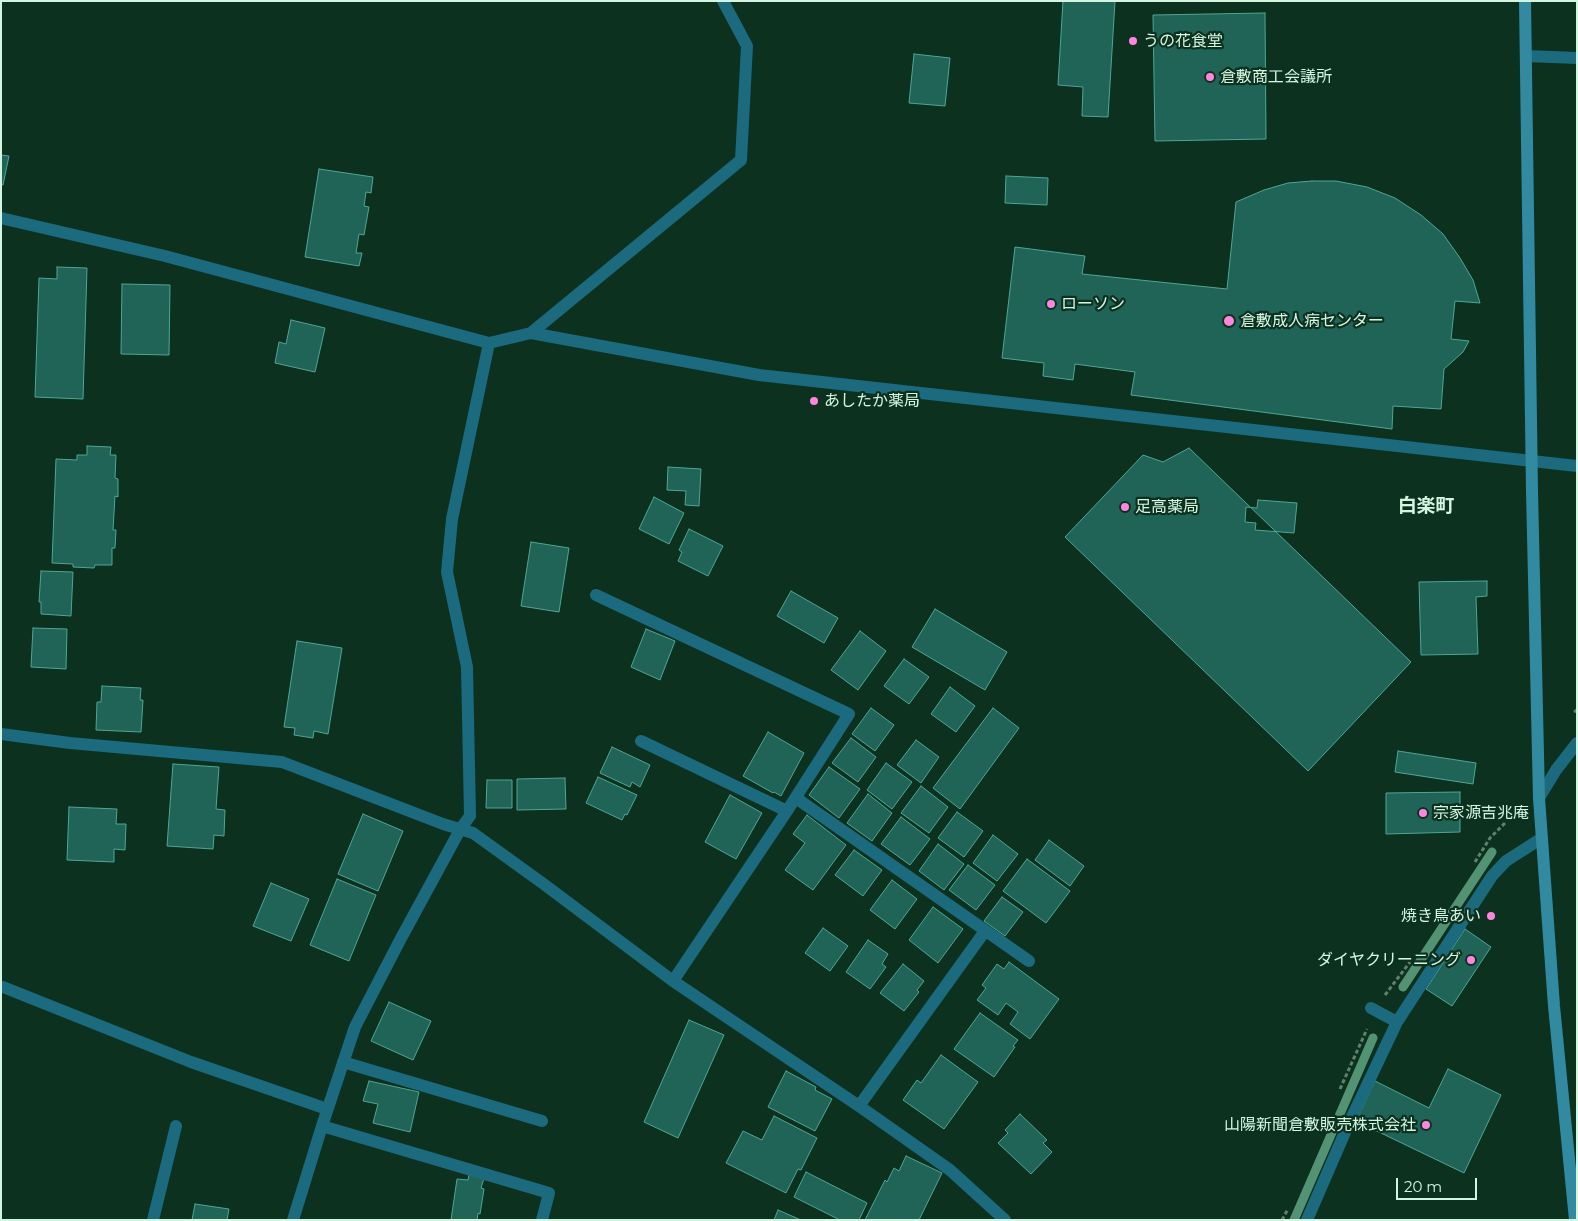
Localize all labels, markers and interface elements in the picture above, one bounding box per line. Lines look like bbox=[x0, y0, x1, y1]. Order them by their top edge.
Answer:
place label: うの花食堂 bbox=[1143, 31, 1223, 51]
marker: うの花食堂 bbox=[1127, 35, 1139, 47]
place label: 倉敷商工会議所 bbox=[1220, 67, 1332, 87]
marker: 倉敷商工会議所 bbox=[1204, 71, 1216, 83]
place label: ローソン bbox=[1061, 294, 1125, 314]
marker: ローソン bbox=[1045, 298, 1057, 310]
place label: 倉敷成人病センター bbox=[1240, 311, 1384, 331]
marker: 倉敷成人病センター bbox=[1222, 314, 1236, 328]
place label: あしたか薬局 bbox=[824, 391, 920, 411]
marker: あしたか薬局 bbox=[808, 395, 820, 407]
district label: 白楽町 bbox=[1398, 495, 1454, 517]
place label: 足高薬局 bbox=[1135, 497, 1199, 517]
marker: 足高薬局 bbox=[1119, 501, 1131, 513]
place label: 宗家源吉兆庵 bbox=[1433, 803, 1529, 823]
marker: 宗家源吉兆庵 bbox=[1417, 807, 1429, 819]
place label: 焼き鳥あい bbox=[1401, 906, 1481, 926]
marker: 焼き鳥あい bbox=[1485, 910, 1497, 922]
place label: ダイヤクリーニング bbox=[1317, 950, 1461, 970]
marker: ダイヤクリーニング bbox=[1465, 954, 1477, 966]
place label: 山陽新聞倉敷販売株式会社 bbox=[1224, 1115, 1416, 1135]
marker: 山陽新聞倉敷販売株式会社 bbox=[1420, 1119, 1432, 1131]
scale bar bbox=[1398, 1168, 1479, 1200]
text: 20 m bbox=[1404, 1177, 1442, 1196]

